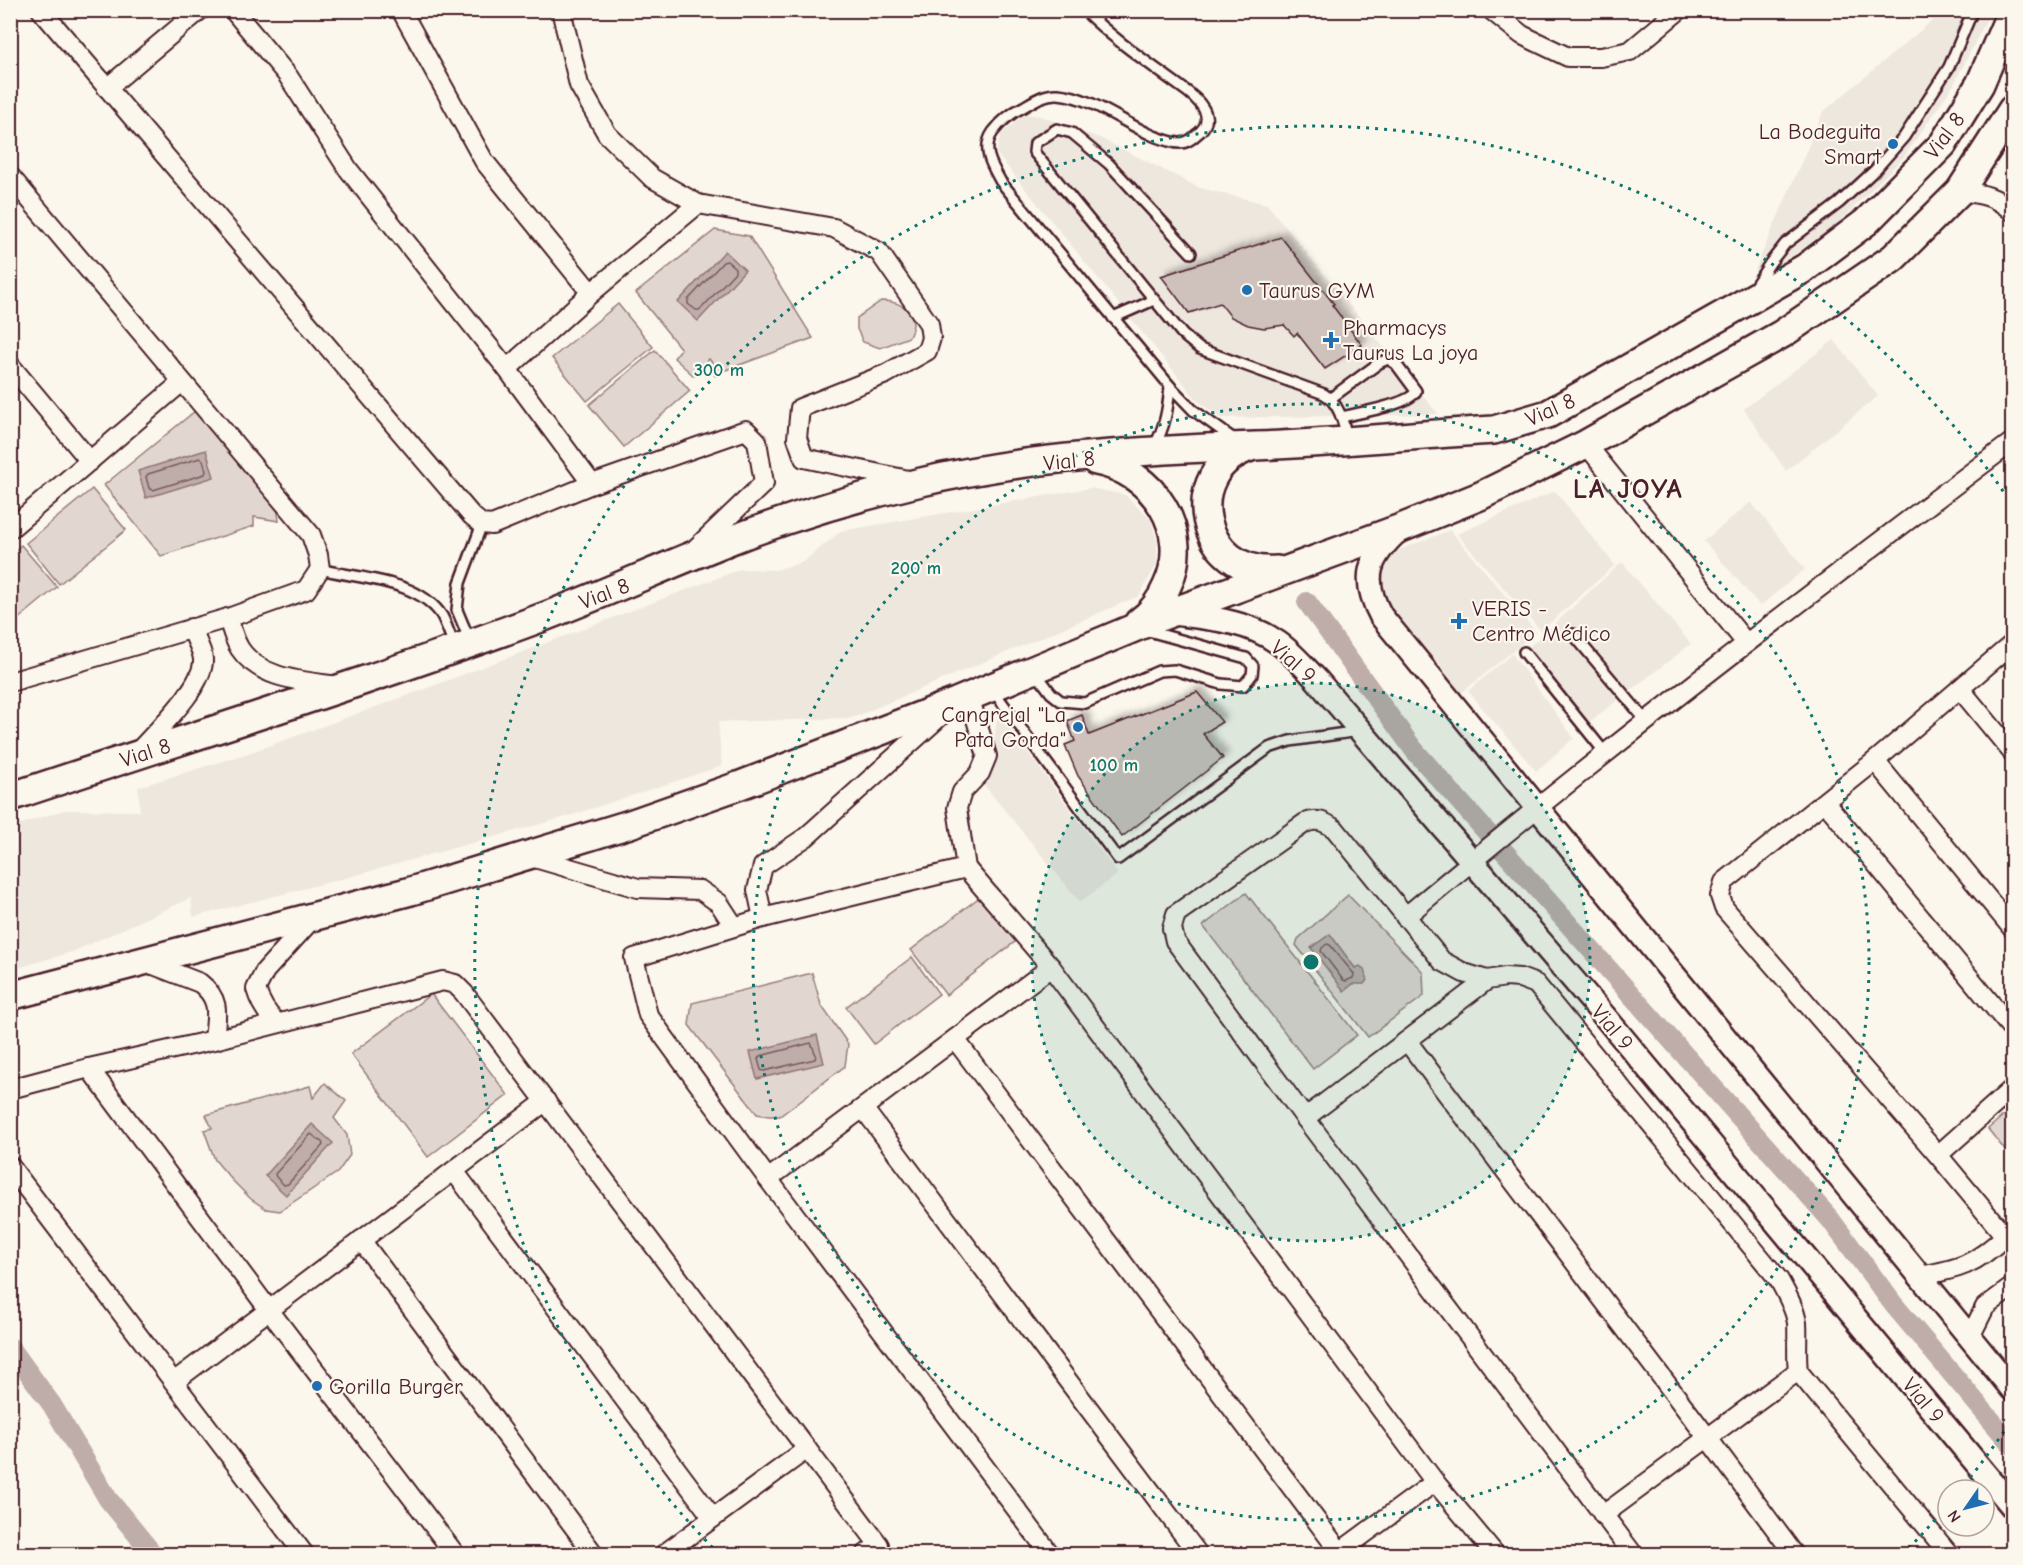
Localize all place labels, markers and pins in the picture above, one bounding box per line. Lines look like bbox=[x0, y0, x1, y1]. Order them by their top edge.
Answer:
place label: La Bodeguita Smart bbox=[1759, 119, 1882, 170]
marker: La Bodeguita Smart bbox=[1886, 137, 1900, 151]
place label: Taurus GYM bbox=[1259, 278, 1375, 304]
marker: Taurus GYM bbox=[1240, 283, 1254, 297]
place label: Pharmacys Taurus La joya bbox=[1343, 315, 1478, 366]
marker: Pharmacys Taurus La joya bbox=[1324, 333, 1338, 347]
place label: VERIS - Centro Médico bbox=[1472, 596, 1611, 647]
marker: VERIS - Centro Médico bbox=[1450, 612, 1468, 630]
place label: Cangrejal "La Pata Gorda" bbox=[941, 702, 1066, 753]
marker: Cangrejal "La Pata Gorda" bbox=[1071, 720, 1085, 734]
centre of rings bbox=[1301, 952, 1321, 972]
place label: Gorilla Burger bbox=[329, 1374, 463, 1400]
marker: Gorilla Burger bbox=[310, 1379, 324, 1393]

